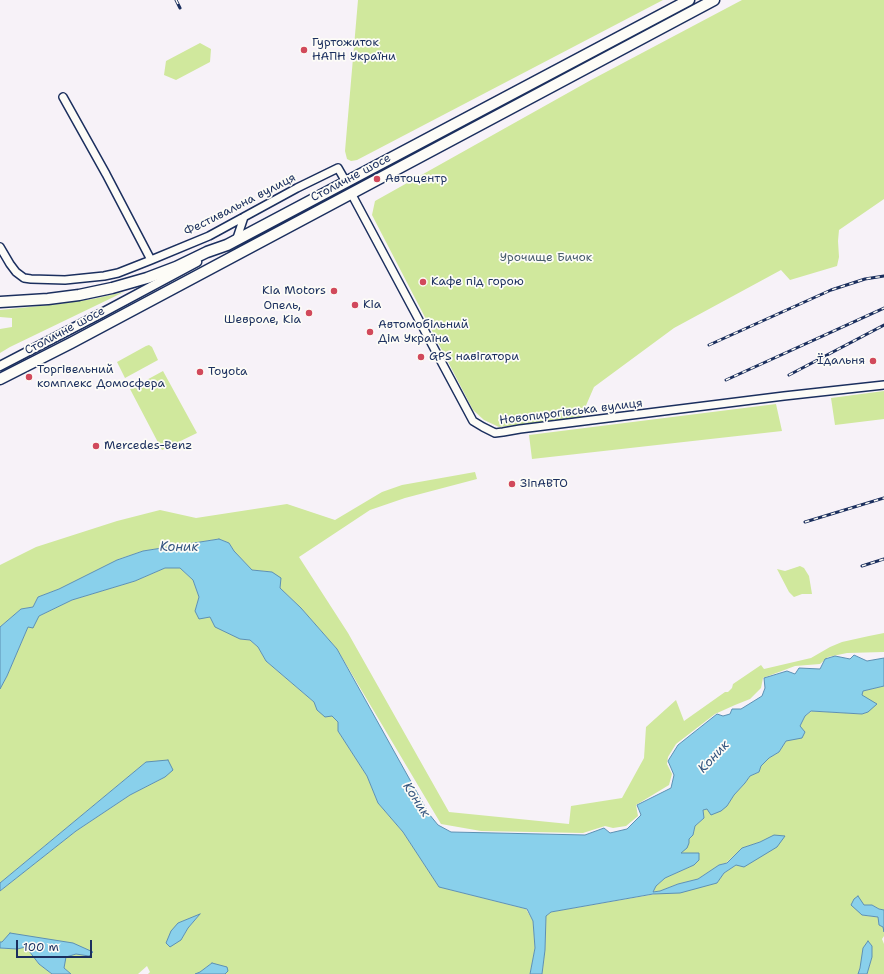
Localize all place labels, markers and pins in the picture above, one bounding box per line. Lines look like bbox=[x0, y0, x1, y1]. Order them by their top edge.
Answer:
place label: Гуртожиток НАПН України bbox=[312, 36, 396, 64]
marker: Гуртожиток НАПН України bbox=[299, 45, 309, 55]
place label: Автоцентр bbox=[385, 172, 447, 186]
marker: Автоцентр bbox=[372, 174, 382, 184]
place label: Кафе під горою bbox=[431, 275, 524, 289]
marker: Кафе під горою bbox=[418, 277, 428, 287]
place label: Kia Motors bbox=[262, 284, 326, 298]
marker: Kia Motors bbox=[329, 286, 339, 296]
place label: Kia bbox=[363, 298, 381, 312]
place label: Опель, Шевроле, Кіа bbox=[224, 299, 301, 327]
marker: Kia bbox=[350, 300, 360, 310]
marker: Опель, Шевроле, Кіа bbox=[304, 308, 314, 318]
place label: Автомобільний Дім Україна bbox=[378, 318, 468, 346]
marker: Автомобільний Дім Україна bbox=[365, 327, 375, 337]
place label: GPS навігатори bbox=[429, 350, 519, 364]
marker: GPS навігатори bbox=[416, 352, 426, 362]
place label: Їдальня bbox=[817, 354, 865, 368]
marker: Їдальня bbox=[868, 356, 878, 366]
place label: Торгівельний комплекс Домосфера bbox=[37, 363, 165, 391]
place label: Toyota bbox=[208, 365, 248, 379]
marker: Toyota bbox=[195, 367, 205, 377]
marker: Торгівельний комплекс Домосфера bbox=[24, 372, 34, 382]
place label: Mercedes-Benz bbox=[104, 439, 192, 453]
marker: Mercedes-Benz bbox=[91, 441, 101, 451]
place label: ЗіпАВТО bbox=[520, 477, 568, 491]
marker: ЗіпАВТО bbox=[507, 479, 517, 489]

